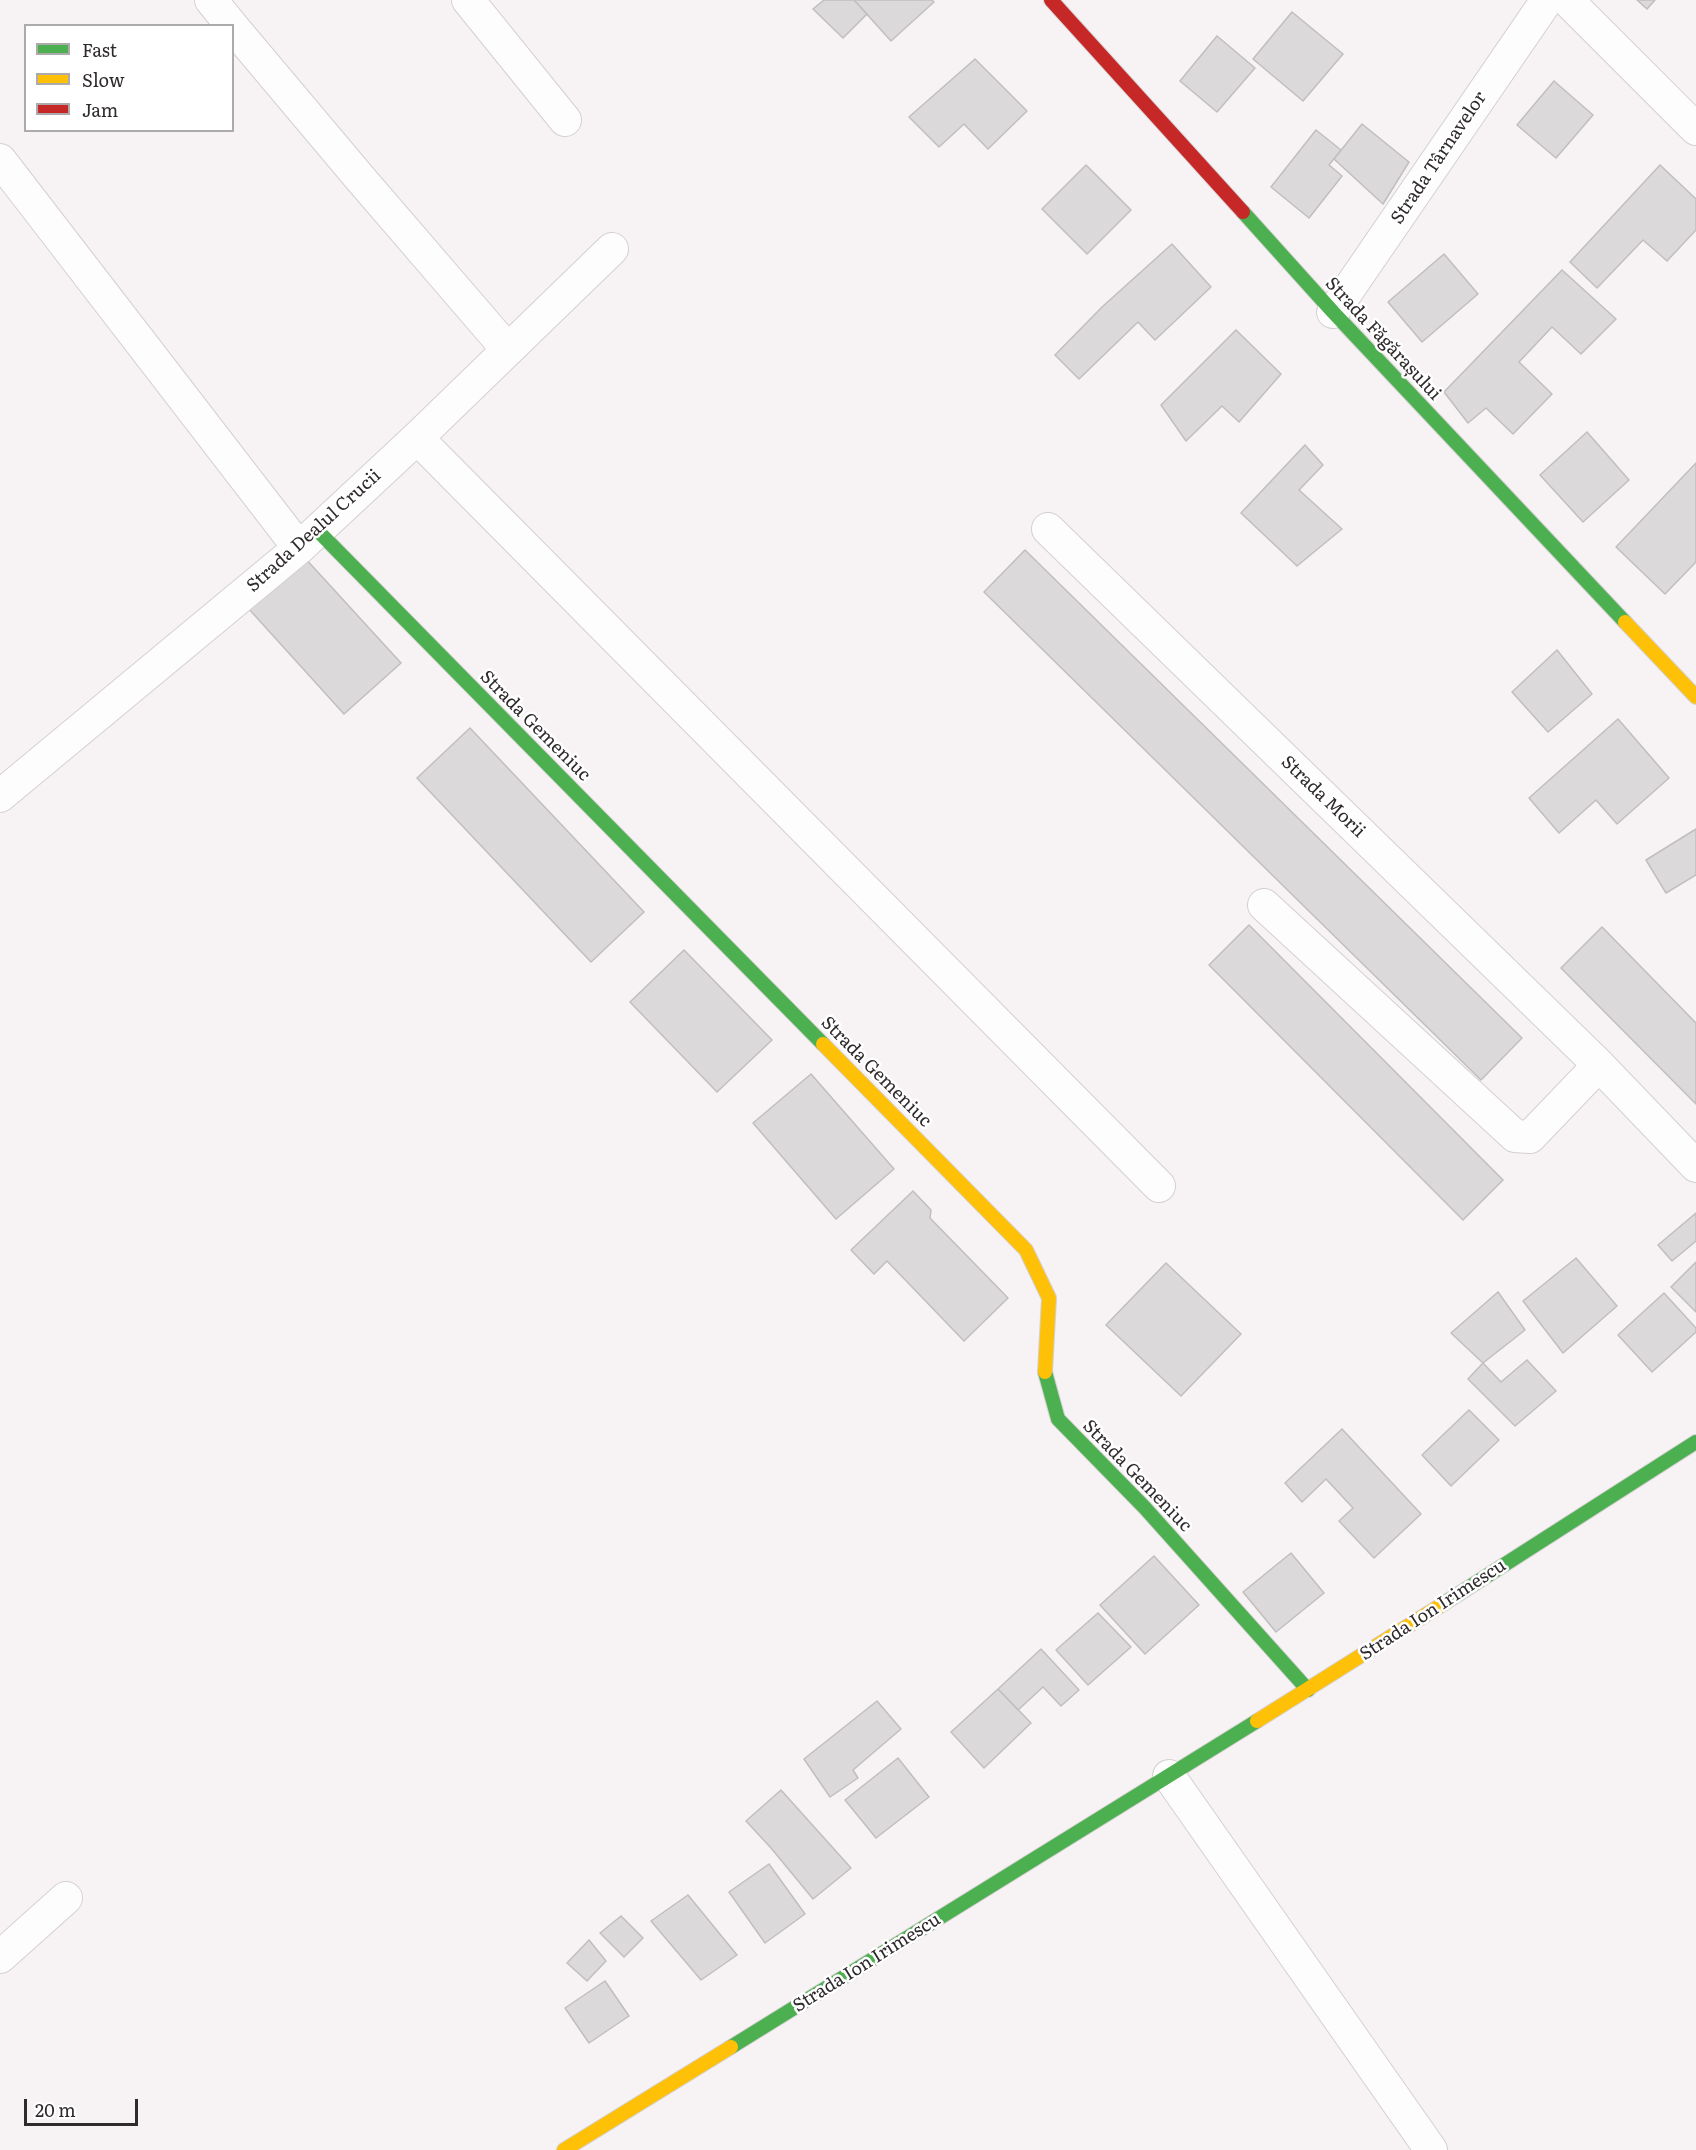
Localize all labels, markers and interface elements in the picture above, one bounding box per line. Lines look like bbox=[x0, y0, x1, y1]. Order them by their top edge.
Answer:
legend bbox=[24, 24, 234, 132]
text: Fast bbox=[82, 36, 117, 63]
text: Slow bbox=[82, 66, 124, 93]
street label: Strada Târnavelor bbox=[1387, 88, 1491, 228]
text: Jam bbox=[82, 96, 118, 123]
street label: Strada Făgărașului bbox=[1321, 273, 1445, 405]
street label: Strada Dealul Crucii bbox=[242, 465, 386, 597]
street label: Strada Gemeniuc bbox=[475, 666, 595, 786]
street label: Strada Morii bbox=[1276, 752, 1370, 842]
street label: Strada Gemeniuc bbox=[816, 1012, 936, 1132]
street label: Strada Gemeniuc bbox=[1078, 1415, 1196, 1537]
street label: Strada Ion Irimescu bbox=[1356, 1555, 1510, 1665]
street label: Strada Ion Irimescu bbox=[789, 1909, 945, 2017]
scale bar bbox=[27, 2087, 141, 2125]
text: 20 m bbox=[35, 2096, 76, 2123]

